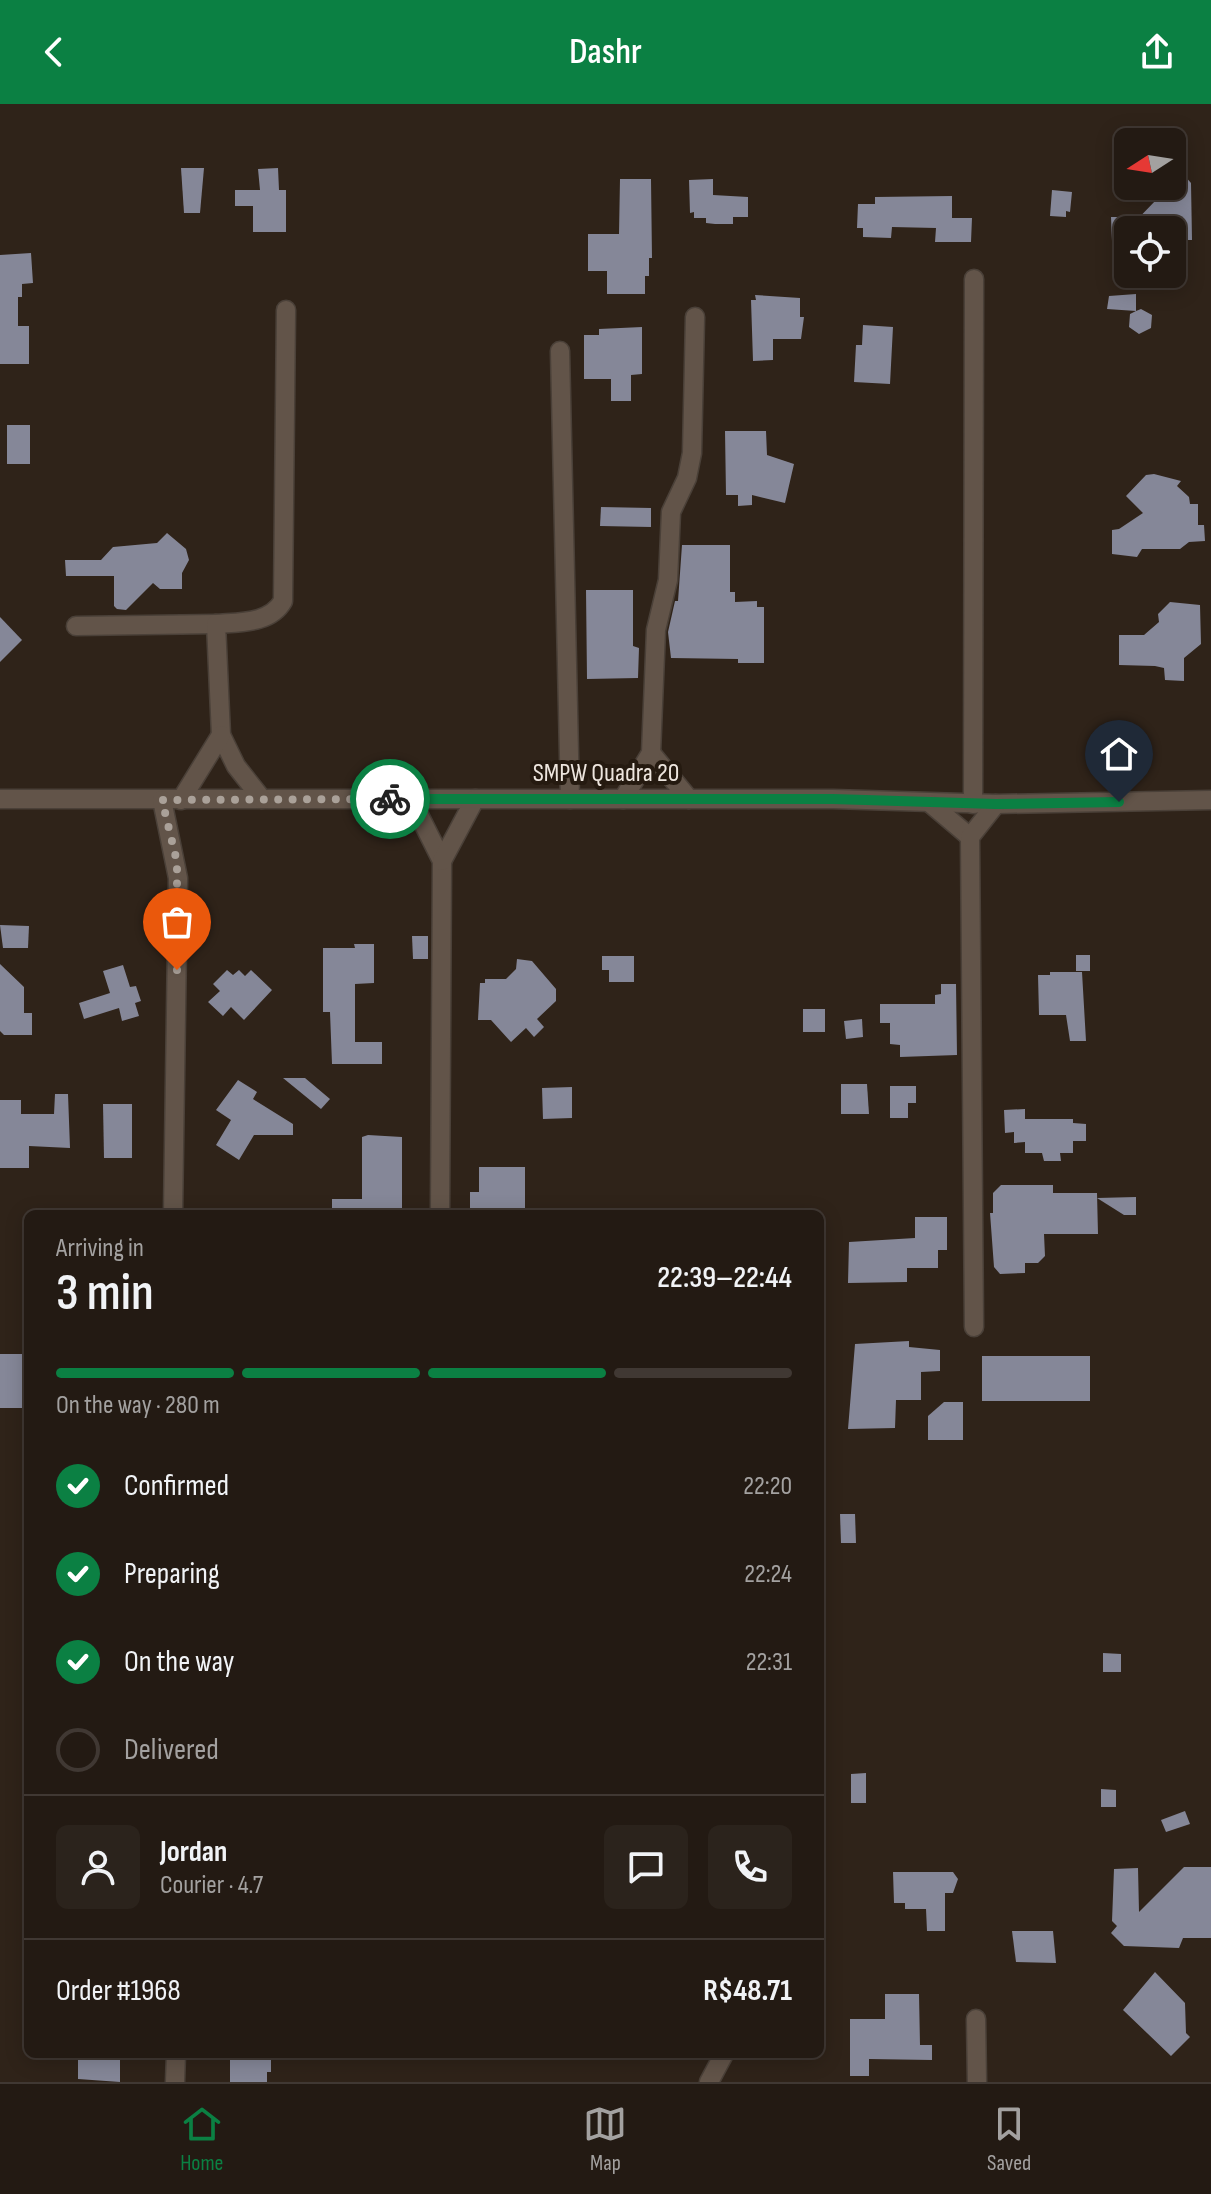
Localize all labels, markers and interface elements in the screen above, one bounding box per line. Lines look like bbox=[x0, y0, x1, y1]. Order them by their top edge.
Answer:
icon: back bbox=[32, 30, 76, 74]
icon: share bbox=[1135, 30, 1179, 74]
text: Dashr bbox=[569, 31, 642, 74]
north arrow bbox=[1114, 128, 1186, 200]
map controls bbox=[1114, 128, 1186, 288]
button: locate bbox=[1114, 216, 1186, 288]
pin bbox=[1085, 720, 1153, 802]
icon: home bbox=[1097, 732, 1141, 776]
street label: SMPW Quadra 20 bbox=[533, 758, 679, 789]
courier bbox=[350, 759, 430, 839]
icon: bike bbox=[368, 777, 412, 821]
pin bbox=[143, 888, 211, 970]
icon: bag bbox=[155, 900, 199, 944]
text: Arriving in bbox=[56, 1233, 144, 1264]
text: 22:39–22:44 bbox=[657, 1260, 792, 1296]
text: 3 min bbox=[56, 1262, 154, 1325]
text: On the way · 280 m bbox=[56, 1390, 220, 1421]
icon: check bbox=[56, 1464, 100, 1508]
text: Confirmed bbox=[124, 1468, 229, 1504]
text: 22:20 bbox=[743, 1471, 792, 1502]
icon: check bbox=[56, 1552, 100, 1596]
text: Preparing bbox=[124, 1556, 220, 1592]
text: 22:24 bbox=[744, 1559, 792, 1590]
icon: check bbox=[56, 1640, 100, 1684]
text: On the way bbox=[124, 1644, 234, 1680]
text: 22:31 bbox=[746, 1647, 792, 1678]
text: Delivered bbox=[124, 1732, 219, 1768]
button: person bbox=[56, 1825, 140, 1909]
button: chat bbox=[604, 1825, 688, 1909]
button: phone bbox=[708, 1825, 792, 1909]
text: Jordan bbox=[160, 1834, 227, 1870]
text: Courier · 4.7 bbox=[160, 1870, 263, 1901]
text: Order #1968 bbox=[56, 1973, 181, 2009]
text: R$48.71 bbox=[703, 1973, 792, 2009]
tab: Home bbox=[180, 2102, 224, 2177]
tab: Map bbox=[583, 2102, 627, 2177]
tab: Saved bbox=[987, 2102, 1031, 2177]

